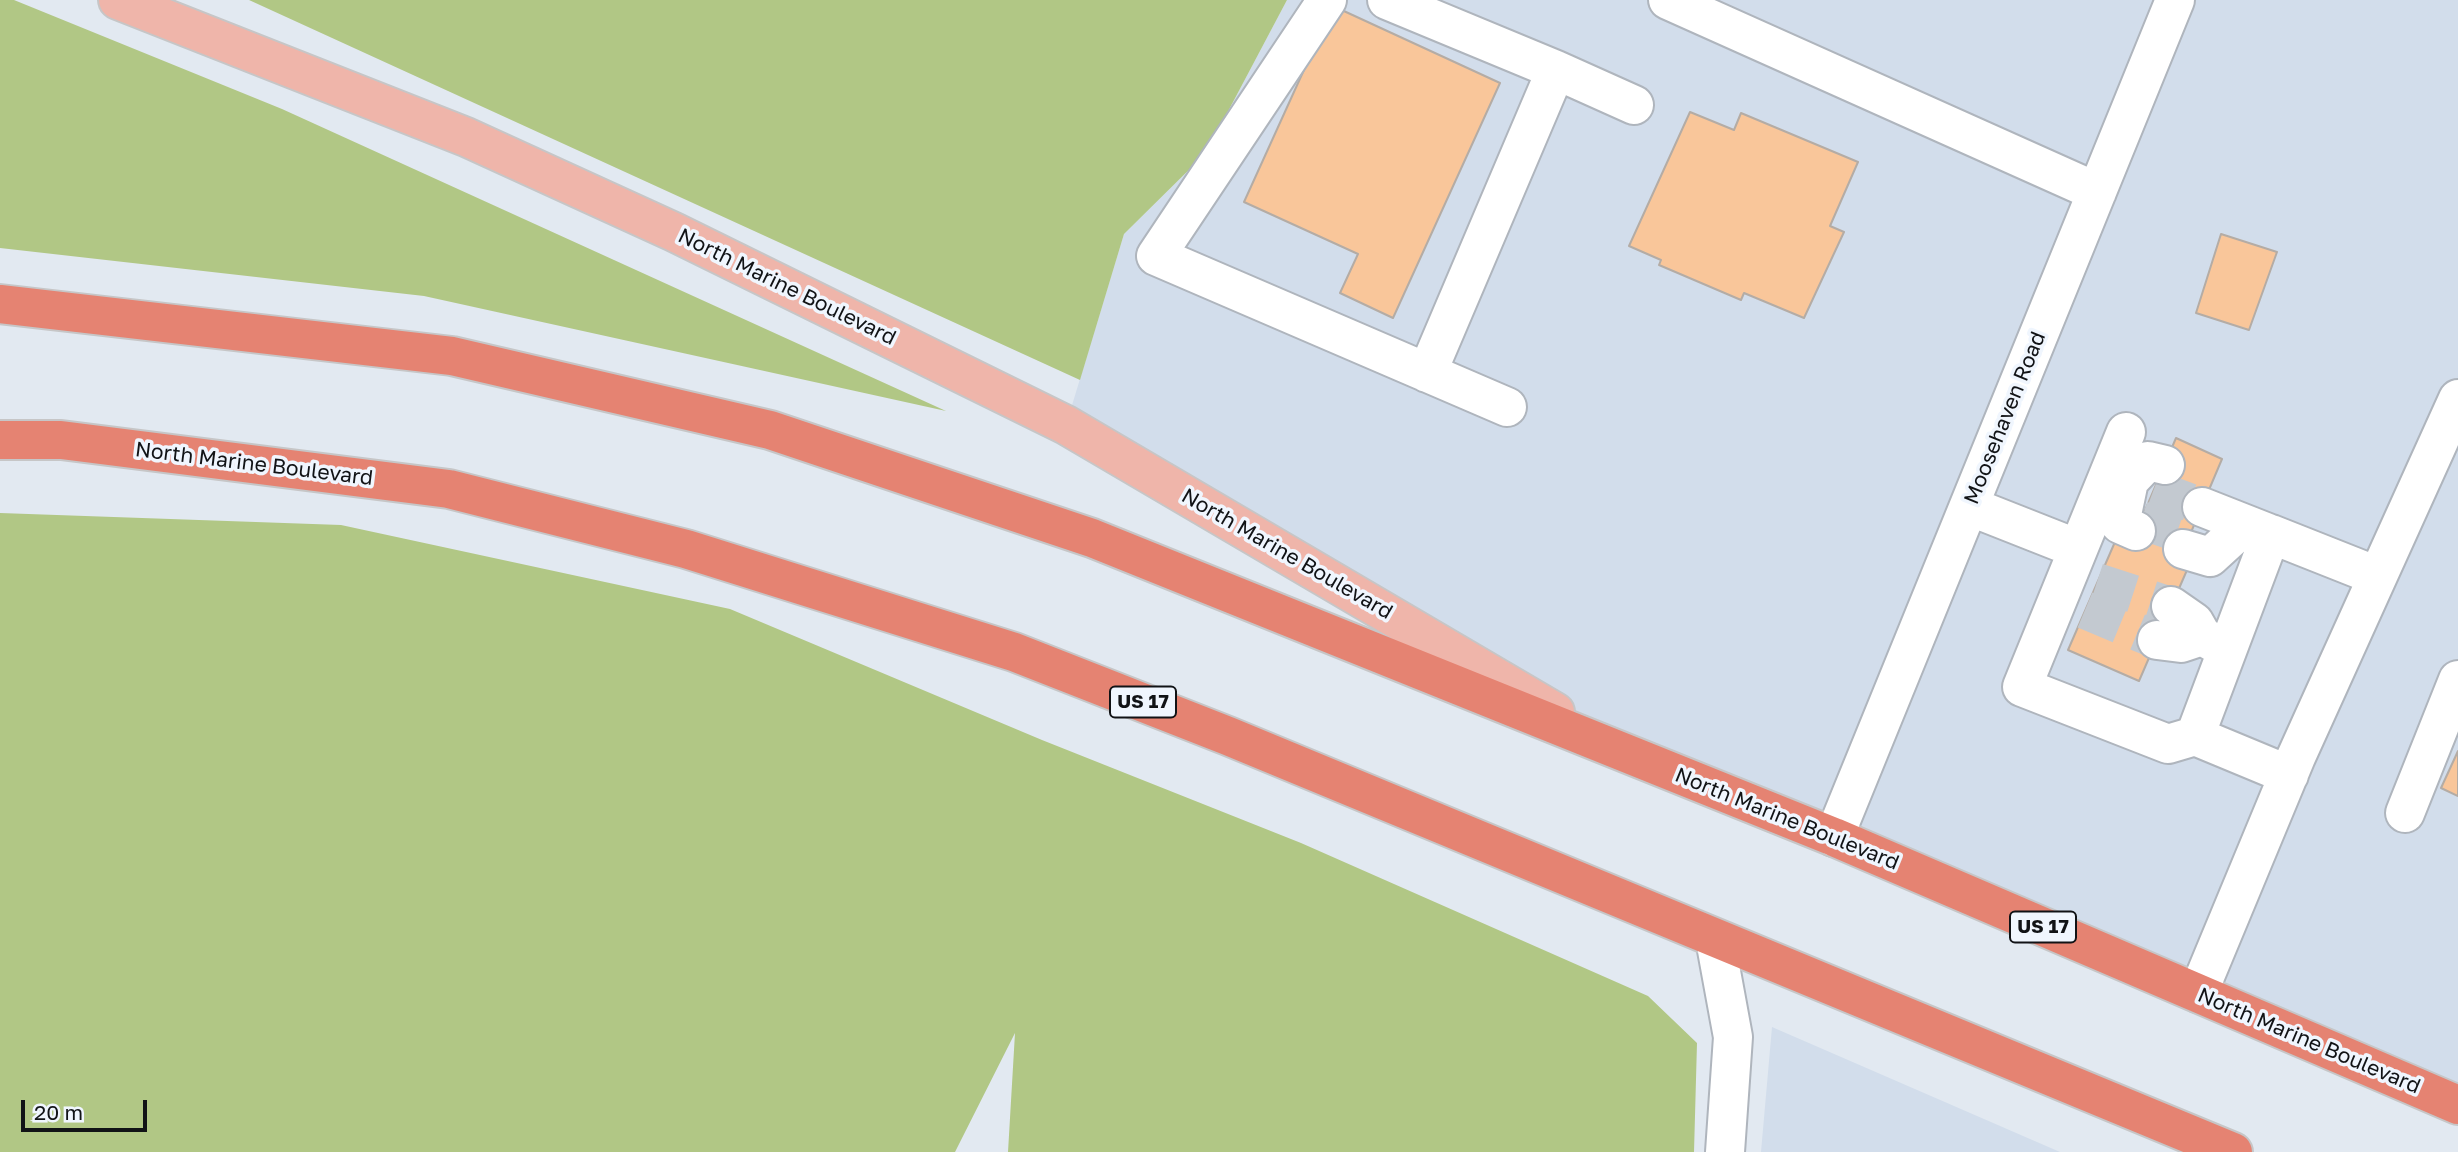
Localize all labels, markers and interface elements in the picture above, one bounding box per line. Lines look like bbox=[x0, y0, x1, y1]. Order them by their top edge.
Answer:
street label: North Marine Boulevard bbox=[674, 223, 900, 351]
street label: Moosehaven Road bbox=[1959, 328, 2051, 508]
street label: North Marine Boulevard bbox=[134, 437, 374, 491]
street label: North Marine Boulevard bbox=[1177, 483, 1397, 625]
road number: US 17 bbox=[1110, 687, 1176, 718]
street label: North Marine Boulevard bbox=[1671, 762, 1903, 876]
road number: US 17 bbox=[2010, 911, 2076, 942]
street label: North Marine Boulevard bbox=[2194, 983, 2424, 1099]
scale bar bbox=[24, 1086, 150, 1130]
text: 20 m bbox=[34, 1099, 83, 1125]

